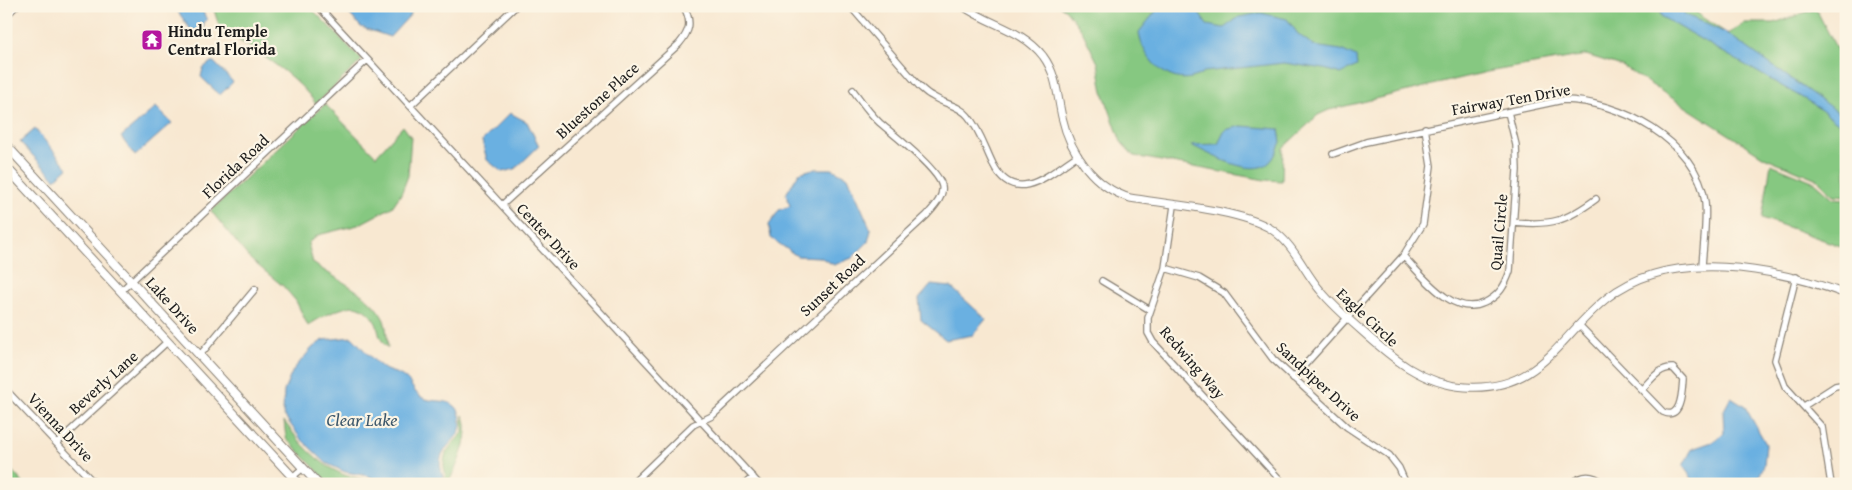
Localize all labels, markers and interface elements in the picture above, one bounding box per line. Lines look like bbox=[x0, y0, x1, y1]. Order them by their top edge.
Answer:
place label: Hindu Temple Central Florida bbox=[168, 19, 277, 61]
temple icon: Hindu Temple Central Florida bbox=[140, 28, 164, 52]
street label: Bluestone Place bbox=[550, 56, 644, 144]
street label: Fairway Ten Drive bbox=[1450, 77, 1572, 121]
street label: Florida Road bbox=[196, 128, 274, 204]
street label: Quail Circle bbox=[1483, 193, 1513, 271]
street label: Center Drive bbox=[511, 197, 587, 275]
street label: Sunset Road bbox=[794, 248, 870, 322]
street label: Lake Drive bbox=[141, 271, 205, 339]
street label: Eagle Circle bbox=[1331, 282, 1405, 352]
street label: Redwing Way bbox=[1154, 320, 1232, 404]
street label: Sandpiper Drive bbox=[1271, 335, 1367, 427]
street label: Beverly Lane bbox=[63, 344, 143, 420]
street label: Vienna Drive bbox=[22, 387, 100, 467]
water label: Clear Lake bbox=[326, 406, 398, 433]

